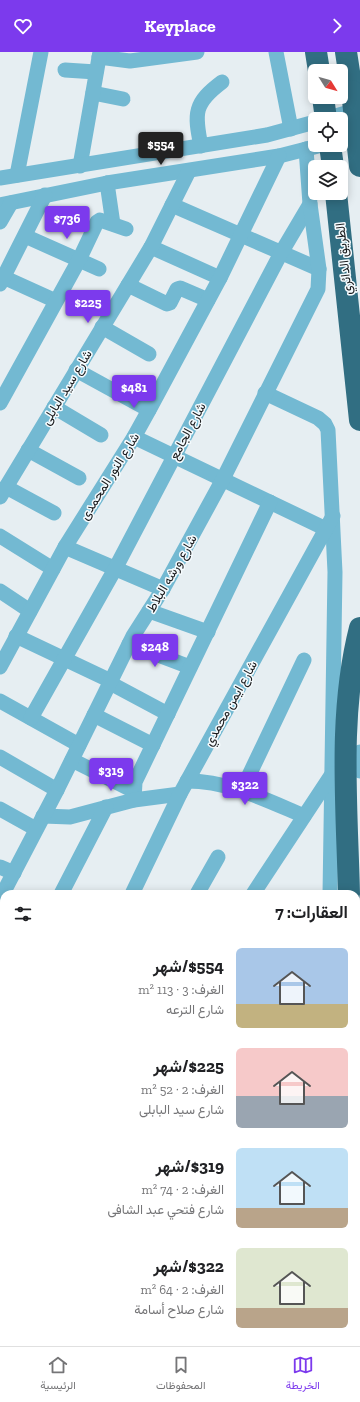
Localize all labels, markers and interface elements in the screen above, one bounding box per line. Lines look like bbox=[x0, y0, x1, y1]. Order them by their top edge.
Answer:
icon: heart bbox=[12, 15, 34, 37]
text: Keyplace bbox=[144, 15, 216, 37]
icon: forward bbox=[326, 15, 348, 37]
north arrow bbox=[308, 64, 348, 104]
map controls bbox=[308, 64, 348, 200]
button: locate bbox=[308, 112, 348, 152]
pin: $554 bbox=[137, 132, 185, 166]
text: $554 bbox=[147, 137, 175, 152]
button: layers bbox=[308, 160, 348, 200]
pin: $736 bbox=[43, 206, 91, 240]
text: $736 bbox=[54, 211, 80, 226]
street label: الطريق الدائري bbox=[332, 222, 358, 296]
pin: $225 bbox=[64, 290, 112, 324]
text: $225 bbox=[74, 295, 102, 310]
street label: شارع سيد البابلى bbox=[38, 347, 96, 429]
pin: $481 bbox=[110, 375, 158, 409]
text: $481 bbox=[121, 380, 147, 395]
street label: شارع الجامع bbox=[166, 400, 211, 463]
street label: شارع النور المحمدى bbox=[77, 430, 144, 524]
street label: شارع ورشه البلاط bbox=[143, 532, 201, 616]
pin: $248 bbox=[131, 634, 179, 668]
text: $248 bbox=[141, 639, 169, 654]
street label: شارع ايمن محمدي bbox=[201, 658, 263, 750]
pin: $319 bbox=[87, 758, 135, 792]
text: $319 bbox=[98, 763, 124, 778]
pin: $322 bbox=[221, 772, 269, 806]
text: $322 bbox=[231, 777, 259, 792]
text: العقارات: 7 bbox=[275, 902, 348, 922]
icon: filters bbox=[12, 903, 34, 925]
text: $554/شهر bbox=[153, 956, 224, 976]
icon: home bbox=[268, 964, 316, 1012]
text: الغرف: 3 · 113 m² bbox=[138, 982, 224, 997]
text: شارع الترعه bbox=[166, 1002, 224, 1017]
text: $225/شهر bbox=[153, 1056, 224, 1076]
icon: home bbox=[268, 1064, 316, 1112]
text: الغرف: 2 · 52 m² bbox=[141, 1082, 224, 1097]
text: شارع سيد البابلى bbox=[139, 1102, 224, 1117]
text: $319/شهر bbox=[155, 1156, 224, 1176]
icon: home bbox=[268, 1164, 316, 1212]
text: الغرف: 2 · 74 m² bbox=[142, 1182, 224, 1197]
text: شارع فتحي عبد الشافى bbox=[107, 1202, 224, 1217]
text: $322/شهر bbox=[153, 1256, 224, 1276]
icon: home bbox=[268, 1264, 316, 1312]
text: الغرف: 2 · 64 m² bbox=[140, 1282, 224, 1297]
text: شارع صلاح أسامة bbox=[134, 1302, 224, 1317]
tab: الرئيسية bbox=[40, 1354, 76, 1395]
tab: المحفوظات bbox=[156, 1354, 206, 1395]
tab: الخريطة bbox=[286, 1354, 320, 1395]

